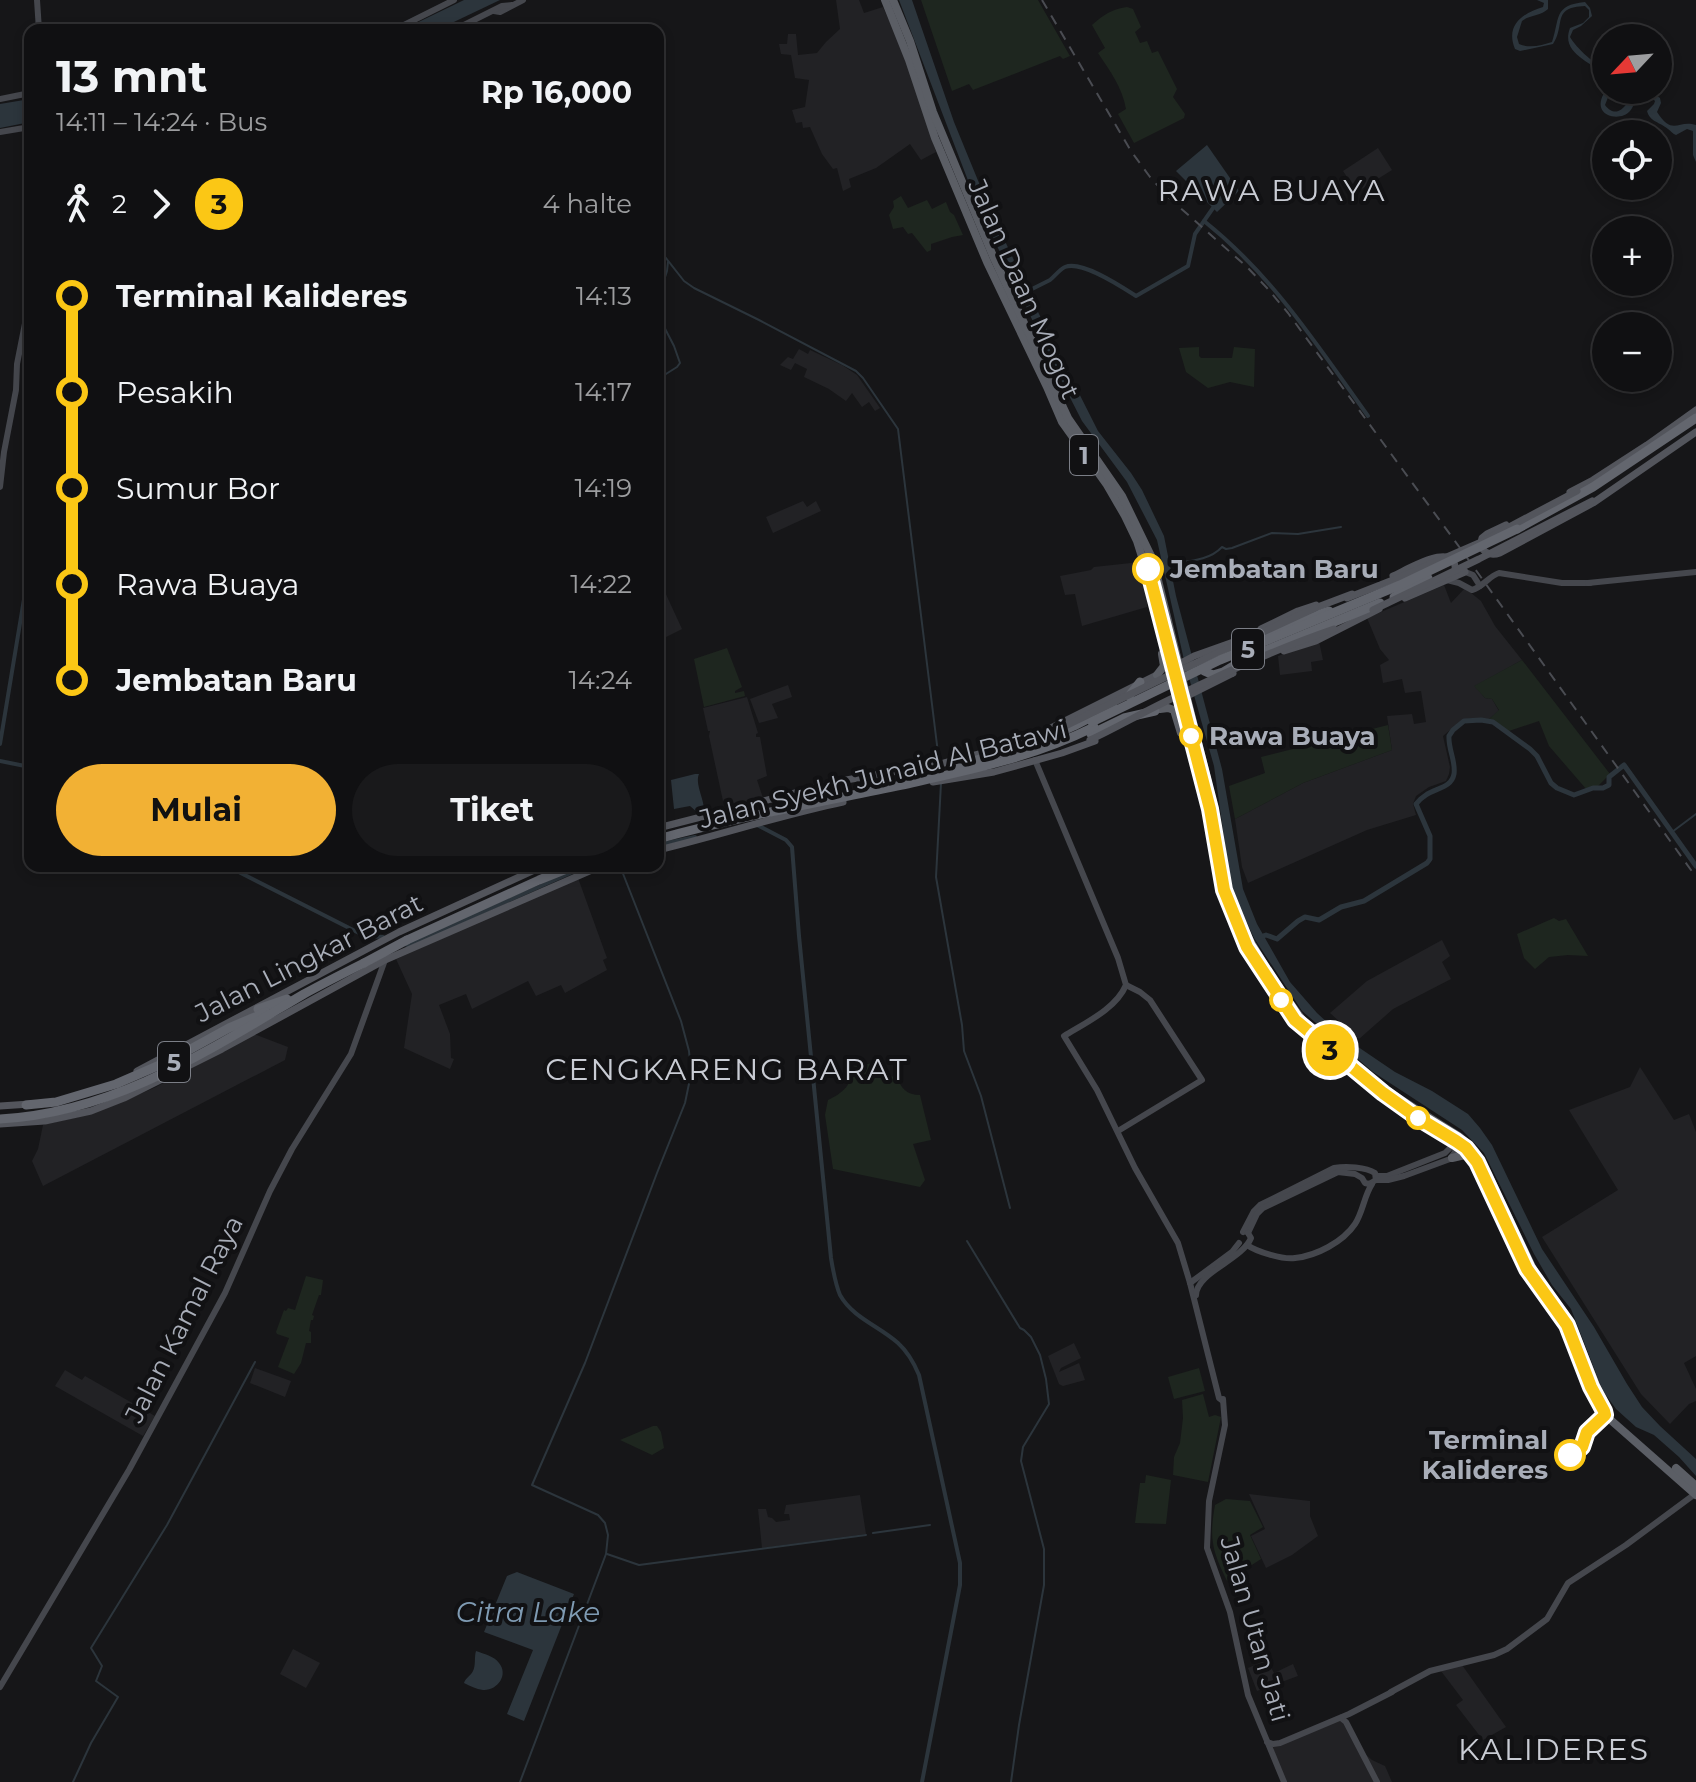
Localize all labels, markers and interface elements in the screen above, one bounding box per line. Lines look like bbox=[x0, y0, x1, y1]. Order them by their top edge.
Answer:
north arrow bbox=[1592, 24, 1672, 104]
map controls bbox=[1592, 24, 1672, 392]
text: 13 mnt bbox=[56, 49, 207, 103]
text: Rp 16,000 bbox=[481, 74, 632, 111]
text: 14:11 – 14:24 · Bus bbox=[56, 106, 267, 138]
button: locate bbox=[1592, 120, 1672, 200]
district label: RAWA BUAYA bbox=[1158, 172, 1386, 209]
street label: Jalan Daan Mogot bbox=[961, 173, 1087, 404]
icon: walk bbox=[56, 182, 100, 226]
icon: forward bbox=[139, 182, 183, 226]
text: 3 bbox=[211, 187, 227, 221]
text: 2 bbox=[112, 188, 127, 220]
text: 4 halte bbox=[543, 188, 632, 220]
button: + bbox=[1592, 216, 1672, 296]
text: Terminal Kalideres bbox=[116, 278, 408, 315]
text: 14:13 bbox=[576, 280, 632, 312]
button: − bbox=[1592, 312, 1672, 392]
text: Pesakih bbox=[116, 374, 234, 411]
text: 14:17 bbox=[575, 376, 632, 408]
road number: 1 bbox=[1070, 435, 1098, 475]
text: Sumur Bor bbox=[116, 470, 280, 507]
text: 14:19 bbox=[575, 472, 632, 504]
place label: Jembatan Baru bbox=[1169, 553, 1379, 585]
marker: Jembatan Baru bbox=[1133, 554, 1163, 584]
text: Rawa Buaya bbox=[116, 566, 300, 603]
text: 14:22 bbox=[570, 568, 632, 600]
road number: 5 bbox=[1232, 629, 1264, 669]
text: Jembatan Baru bbox=[116, 662, 357, 699]
text: 14:24 bbox=[568, 664, 632, 696]
street label: Jalan Syekh Junaid Al Batawi bbox=[695, 713, 1070, 835]
place label: Rawa Buaya bbox=[1209, 720, 1376, 752]
marker: Rawa Buaya bbox=[1180, 725, 1202, 747]
button: Mulai bbox=[56, 764, 336, 856]
button: Tiket bbox=[352, 764, 632, 856]
street label: Jalan Lingkar Barat bbox=[189, 887, 428, 1030]
unlabelled marker bbox=[1270, 989, 1292, 1011]
line badge: 3 bbox=[1304, 1024, 1356, 1076]
text: 3 bbox=[1322, 1033, 1338, 1067]
road number: 5 bbox=[158, 1042, 190, 1082]
district label: CENGKARENG BARAT bbox=[545, 1051, 909, 1088]
unlabelled marker bbox=[1407, 1107, 1429, 1129]
street label: Jalan Kamal Raya bbox=[118, 1210, 250, 1429]
place label: Terminal Kalideres bbox=[1422, 1424, 1548, 1486]
marker: Terminal Kalideres bbox=[1555, 1440, 1585, 1470]
street label: Jalan Utan Jati bbox=[1213, 1532, 1297, 1725]
water label: Citra Lake bbox=[456, 1595, 600, 1629]
district label: KALIDERES bbox=[1458, 1731, 1650, 1768]

